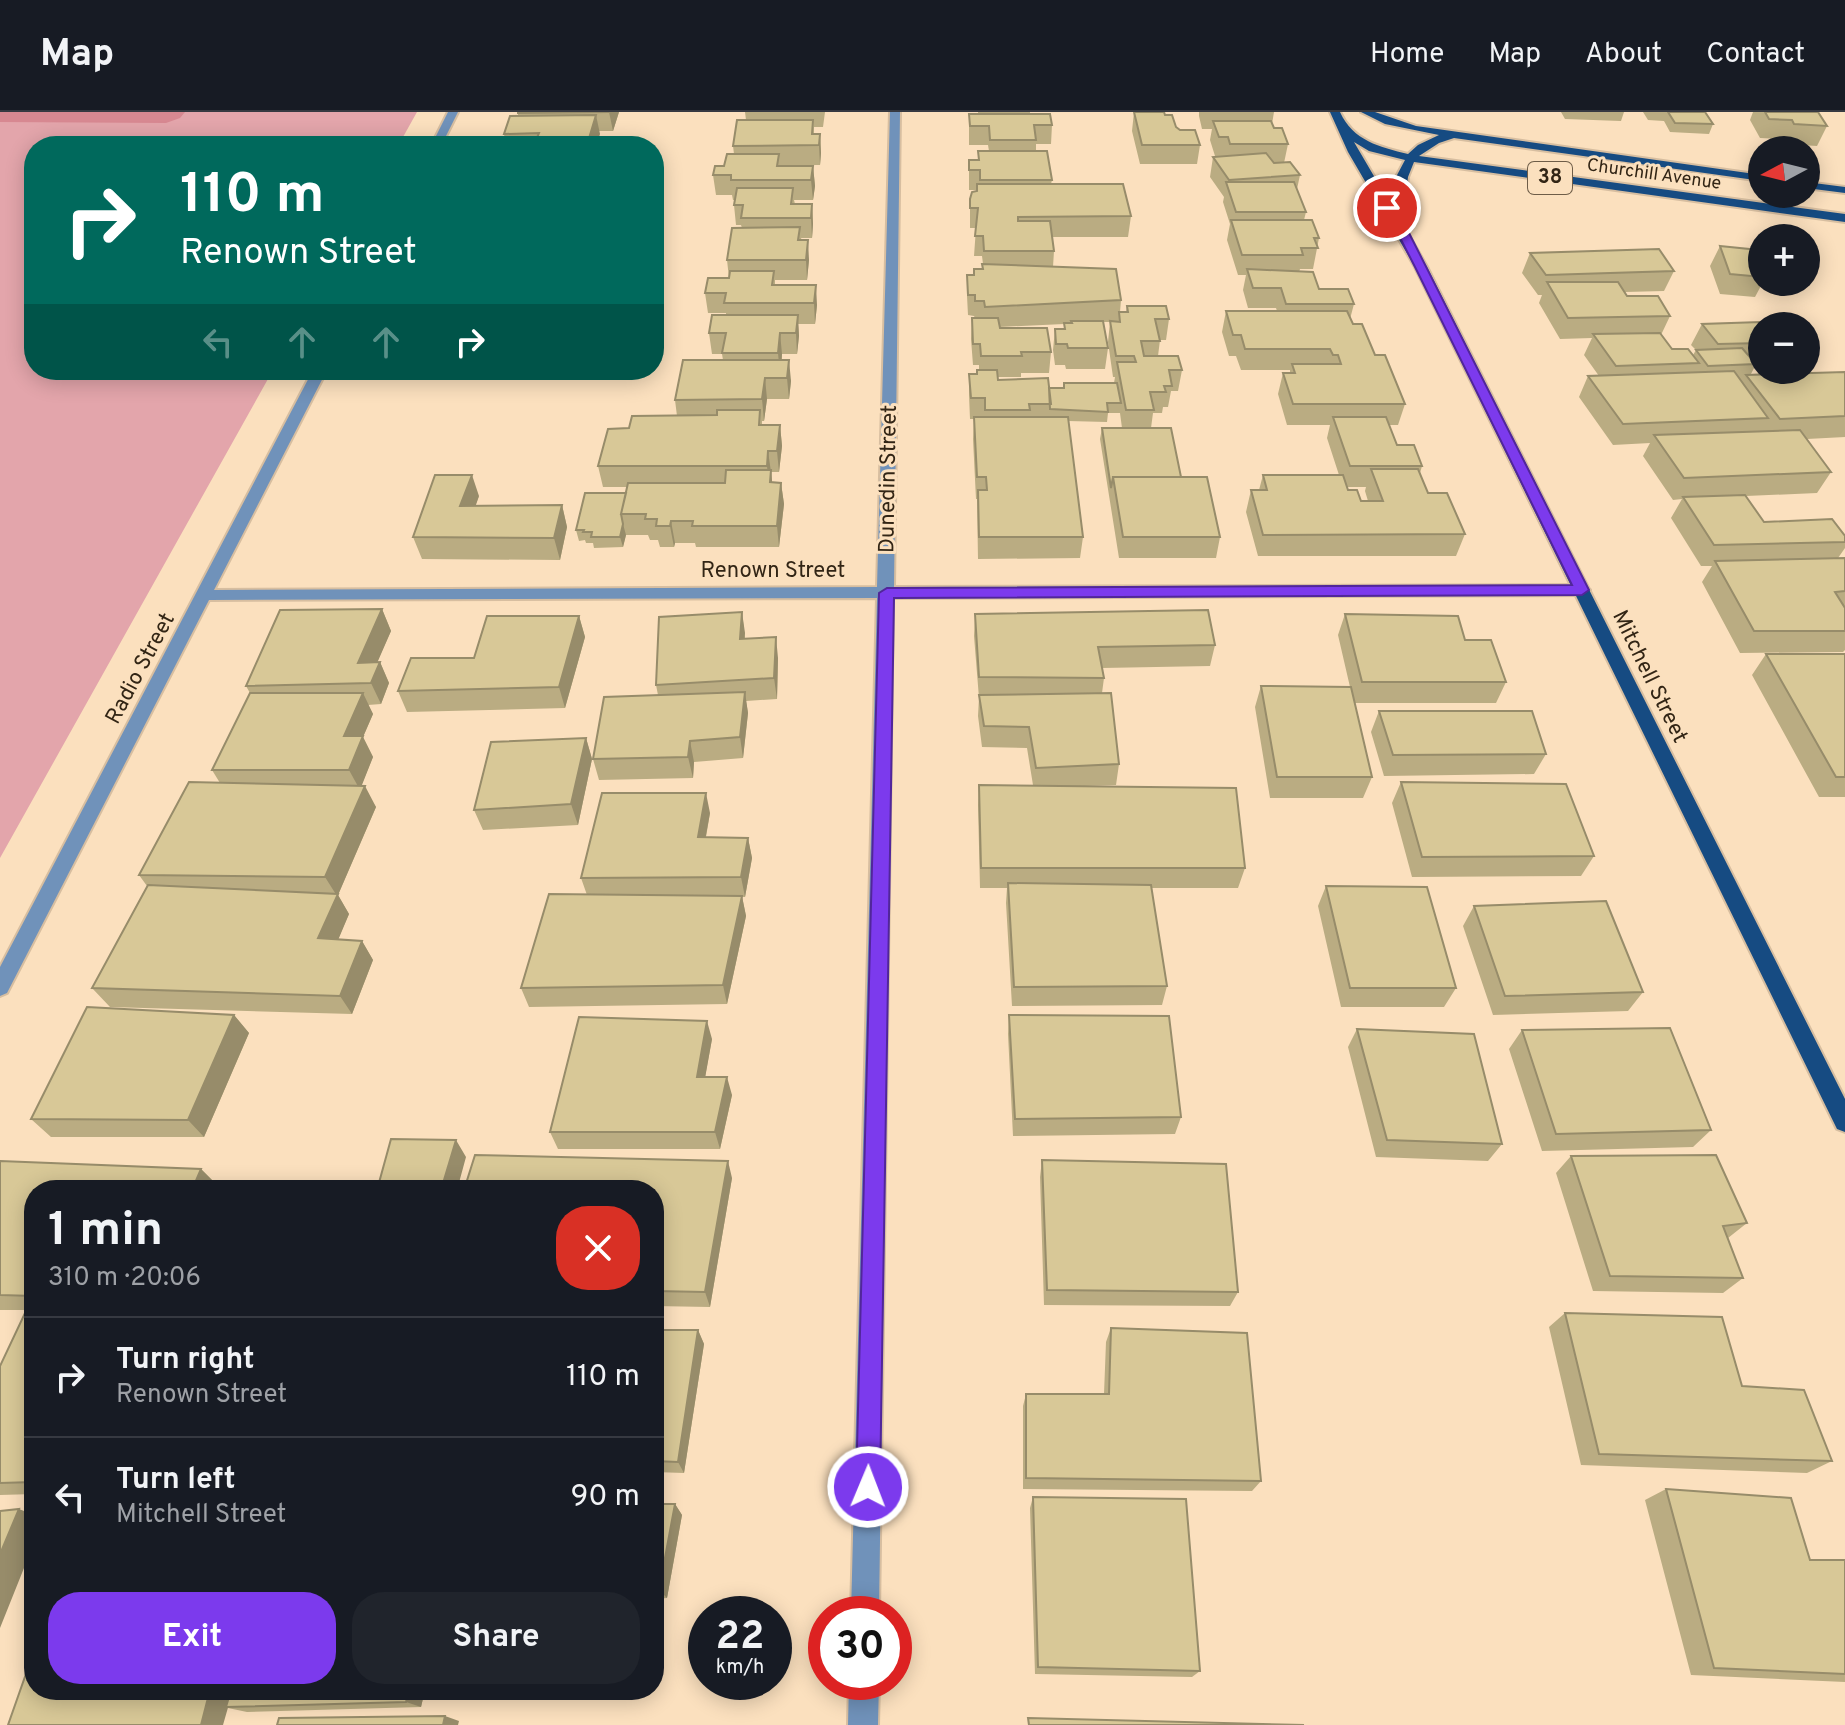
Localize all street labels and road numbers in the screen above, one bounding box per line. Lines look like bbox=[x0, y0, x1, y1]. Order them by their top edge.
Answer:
street label: Churchill Avenue bbox=[1585, 154, 1723, 196]
road number: 38 bbox=[1528, 162, 1572, 194]
street label: Dunedin Street bbox=[874, 404, 904, 554]
street label: Renown Street bbox=[701, 558, 845, 585]
street label: Mitchell Street bbox=[1605, 606, 1693, 748]
street label: Radio Street bbox=[100, 609, 182, 729]

